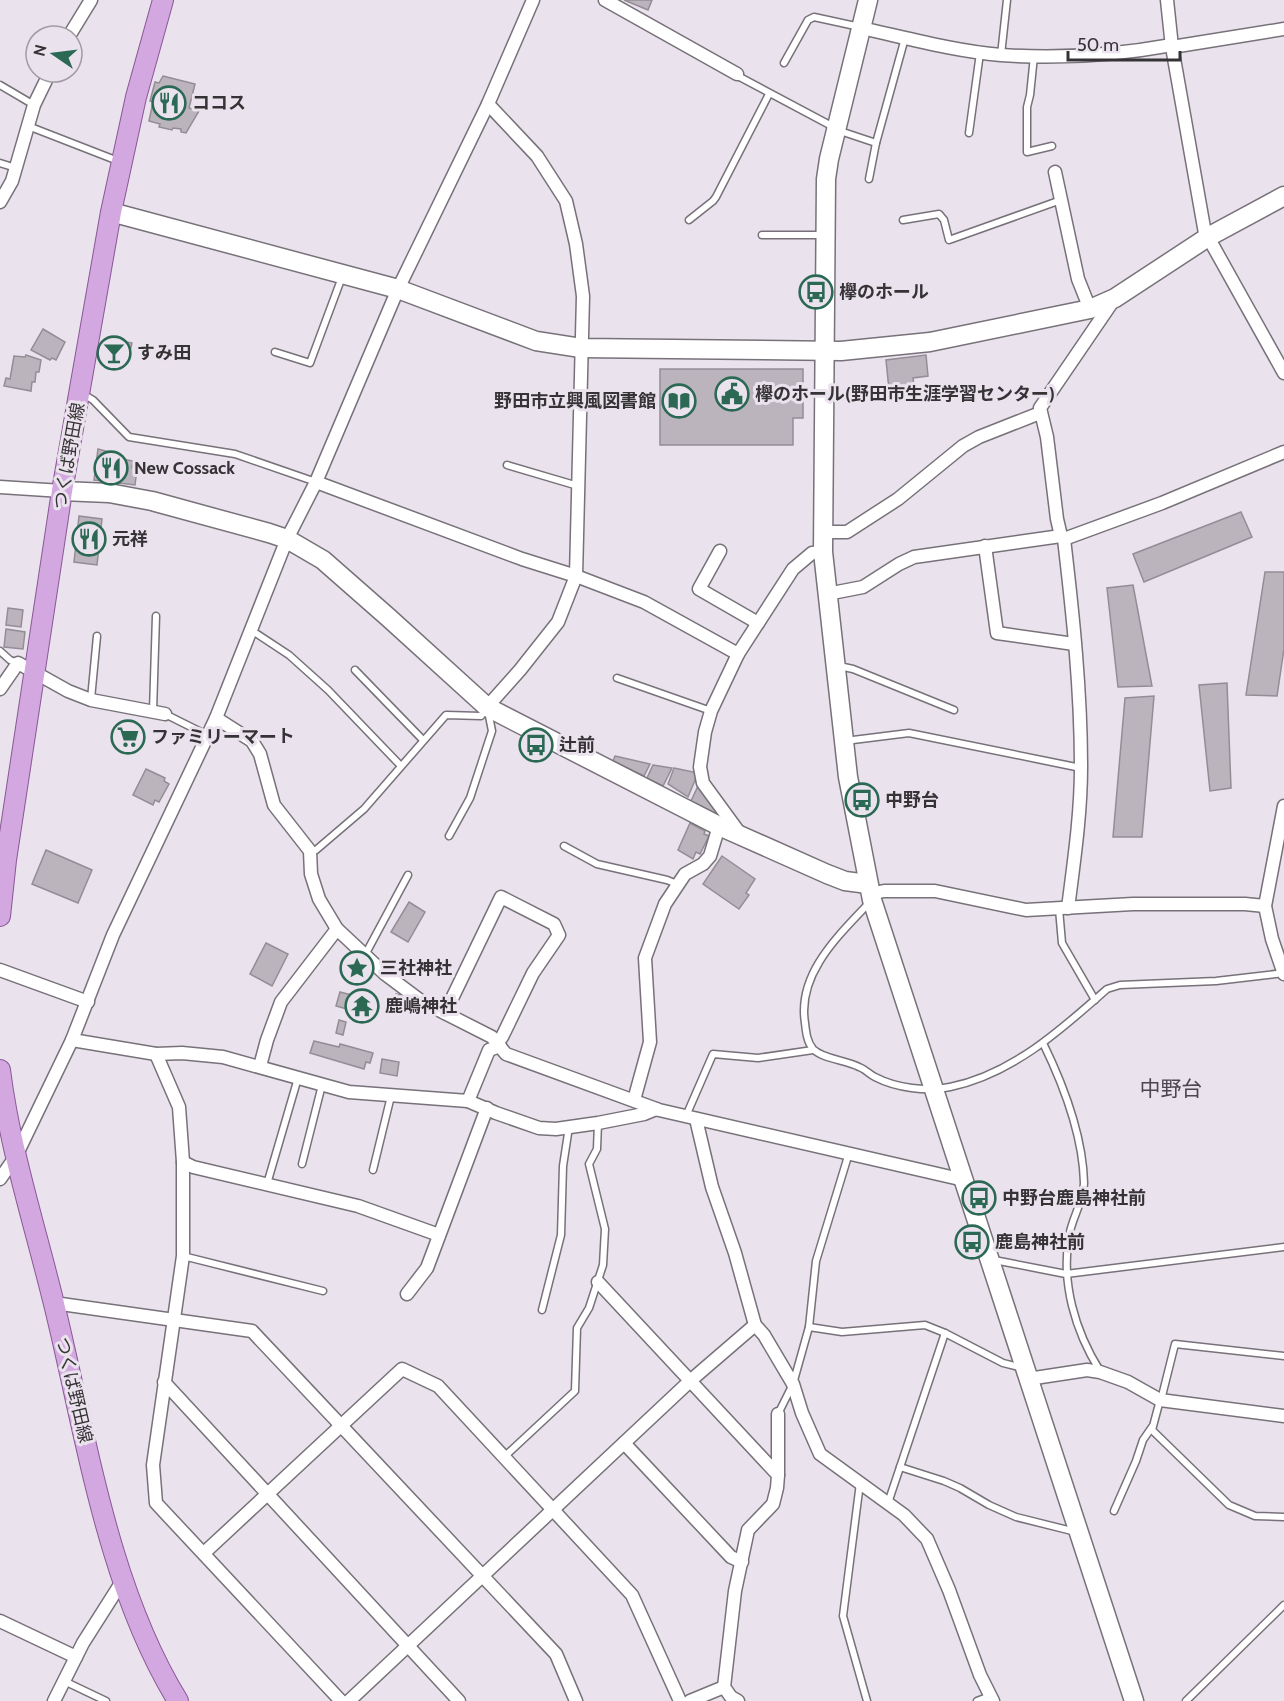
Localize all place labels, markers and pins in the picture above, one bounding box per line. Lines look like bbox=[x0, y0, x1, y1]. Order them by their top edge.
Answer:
restaurant icon: ココス bbox=[151, 85, 187, 121]
place label: ココス bbox=[192, 92, 246, 114]
bus stop icon: 欅のホール bbox=[798, 274, 834, 310]
place label: 欅のホール bbox=[839, 281, 929, 303]
bar icon: すみ田 bbox=[96, 335, 132, 371]
place label: すみ田 bbox=[137, 342, 191, 364]
public building icon: 欅のホール(野田市生涯学習センター) bbox=[714, 376, 750, 412]
library icon: 野田市立興風図書館 bbox=[661, 383, 697, 419]
place label: 欅のホール(野田市生涯学習センター) bbox=[755, 383, 1055, 405]
place label: 野田市立興風図書館 bbox=[494, 390, 656, 412]
restaurant icon: New Cossack bbox=[93, 450, 129, 486]
place label: New Cossack bbox=[134, 457, 235, 479]
restaurant icon: 元祥 bbox=[71, 521, 107, 557]
place label: 元祥 bbox=[112, 528, 148, 550]
supermarket icon: ファミリーマート bbox=[110, 719, 146, 755]
place label: ファミリーマート bbox=[151, 726, 295, 748]
bus stop icon: 辻前 bbox=[518, 727, 554, 763]
place label: 辻前 bbox=[559, 734, 595, 756]
bus stop icon: 中野台 bbox=[844, 782, 880, 818]
place label: 中野台 bbox=[885, 789, 939, 811]
place icon: 三社神社 bbox=[339, 950, 375, 986]
place label: 三社神社 bbox=[380, 957, 452, 979]
temple icon: 鹿嶋神社 bbox=[344, 988, 380, 1024]
place label: 鹿嶋神社 bbox=[385, 995, 457, 1017]
bus stop icon: 中野台鹿島神社前 bbox=[961, 1180, 997, 1216]
place label: 中野台鹿島神社前 bbox=[1002, 1187, 1146, 1209]
bus stop icon: 鹿島神社前 bbox=[954, 1224, 990, 1260]
place label: 鹿島神社前 bbox=[995, 1231, 1085, 1253]

